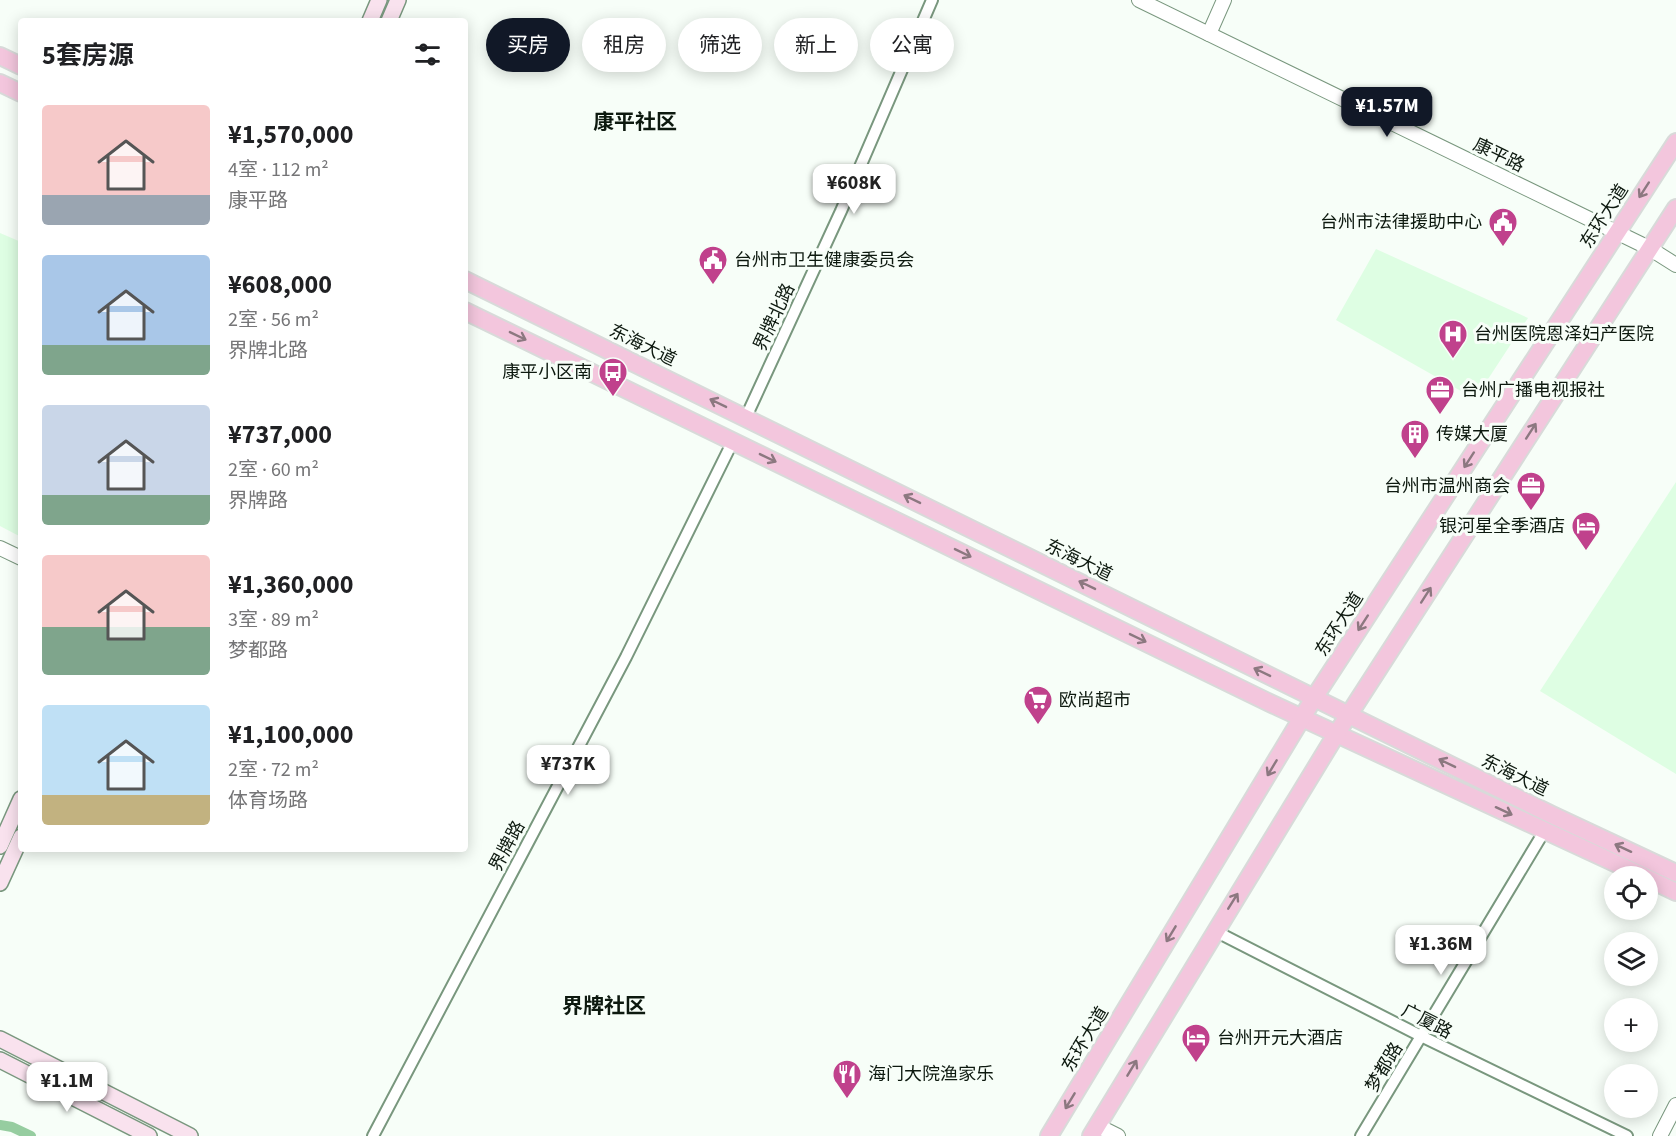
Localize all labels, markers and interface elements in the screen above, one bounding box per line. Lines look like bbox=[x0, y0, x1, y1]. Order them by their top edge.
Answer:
chip: 买房 bbox=[486, 18, 570, 72]
chip: 租房 bbox=[582, 18, 666, 72]
chip: 筛选 bbox=[678, 18, 762, 72]
chip: 新上 bbox=[774, 18, 858, 72]
chip: 公寓 bbox=[870, 18, 954, 72]
text: 5套房源 bbox=[42, 37, 134, 74]
icon: filters bbox=[411, 38, 444, 71]
pin: ¥1.57M bbox=[1338, 87, 1436, 138]
text: ¥1.57M bbox=[1355, 92, 1419, 120]
district label: 康平社区 bbox=[593, 107, 677, 137]
text: ¥1,570,000 bbox=[228, 116, 353, 153]
icon: home bbox=[90, 129, 162, 201]
street label: 康平路 bbox=[1469, 132, 1529, 179]
text: 4室 · 112 m² bbox=[228, 156, 329, 184]
pin: ¥608K bbox=[812, 164, 896, 215]
text: ¥608K bbox=[827, 169, 881, 197]
street label: 东环大道 bbox=[1574, 179, 1635, 253]
one-way arrow bbox=[1638, 182, 1650, 198]
text: 康平路 bbox=[228, 187, 288, 215]
public building icon: 台州市法律援助中心 bbox=[1487, 206, 1519, 248]
place label: 台州市法律援助中心 bbox=[1320, 210, 1482, 235]
public building icon: 台州市卫生健康委员会 bbox=[697, 244, 729, 286]
place label: 台州市卫生健康委员会 bbox=[734, 248, 914, 273]
text: ¥608,000 bbox=[228, 266, 332, 303]
icon: home bbox=[90, 279, 162, 351]
street label: 界牌北路 bbox=[748, 279, 801, 355]
text: 2室 · 56 m² bbox=[228, 306, 319, 334]
street label: 东海大道 bbox=[605, 318, 681, 372]
hospital icon: 台州医院恩泽妇产医院 bbox=[1437, 318, 1469, 360]
place label: 台州医院恩泽妇产医院 bbox=[1474, 322, 1654, 347]
one-way arrow bbox=[508, 331, 526, 343]
text: 界牌北路 bbox=[228, 337, 308, 365]
bus stop icon: 康平小区南 bbox=[597, 356, 629, 398]
place label: 康平小区南 bbox=[502, 360, 592, 385]
office icon: 台州广播电视报社 bbox=[1424, 374, 1456, 416]
place label: 台州广播电视报社 bbox=[1461, 378, 1605, 403]
one-way arrow bbox=[710, 397, 728, 409]
text: ¥737,000 bbox=[228, 416, 332, 453]
building icon: 传媒大厦 bbox=[1399, 418, 1431, 460]
place label: 传媒大厦 bbox=[1436, 422, 1508, 447]
one-way arrow bbox=[1526, 423, 1538, 440]
icon: home bbox=[90, 429, 162, 501]
one-way arrow bbox=[1463, 451, 1475, 467]
one-way arrow bbox=[759, 453, 777, 465]
text: 2室 · 60 m² bbox=[228, 456, 319, 484]
office icon: 台州市温州商会 bbox=[1515, 470, 1547, 512]
place label: 台州市温州商会 bbox=[1384, 474, 1510, 499]
text: 界牌路 bbox=[228, 487, 288, 515]
one-way arrow bbox=[904, 493, 922, 504]
hotel icon: 银河星全季酒店 bbox=[1570, 510, 1602, 552]
place label: 银河星全季酒店 bbox=[1439, 514, 1565, 539]
street label: 东海大道 bbox=[1041, 533, 1117, 587]
one-way arrow bbox=[953, 548, 971, 559]
text: ¥1,360,000 bbox=[228, 566, 353, 603]
icon: home bbox=[90, 579, 162, 651]
one-way arrow bbox=[1078, 579, 1096, 591]
street label: 东环大道 bbox=[1309, 587, 1370, 661]
one-way arrow bbox=[1420, 587, 1432, 604]
text: 3室 · 89 m² bbox=[228, 606, 319, 634]
one-way arrow bbox=[1356, 614, 1368, 631]
one-way arrow bbox=[1128, 633, 1146, 645]
text: 梦都路 bbox=[228, 637, 288, 665]
one-way arrow bbox=[1253, 665, 1271, 677]
supermarket icon: 欧尚超市 bbox=[1022, 684, 1054, 726]
place label: 欧尚超市 bbox=[1059, 688, 1131, 713]
text: ¥1,100,000 bbox=[228, 716, 353, 753]
icon: home bbox=[90, 729, 162, 801]
pin: ¥737K bbox=[526, 745, 610, 796]
street label: 东海大道 bbox=[1477, 748, 1553, 802]
text: ¥737K bbox=[541, 750, 595, 778]
text: 2室 · 72 m² bbox=[228, 756, 319, 784]
one-way arrow bbox=[1439, 757, 1457, 769]
one-way arrow bbox=[1266, 759, 1278, 776]
text: 体育场路 bbox=[228, 787, 308, 815]
one-way arrow bbox=[1495, 806, 1513, 818]
street label: 界牌路 bbox=[484, 817, 531, 876]
one-way arrow bbox=[1615, 841, 1633, 853]
map controls bbox=[1604, 866, 1658, 1118]
button: locate bbox=[1604, 866, 1658, 920]
one-way arrow bbox=[1228, 893, 1240, 910]
one-way arrow bbox=[1165, 925, 1177, 942]
pin: ¥1.36M bbox=[1392, 925, 1490, 976]
text: ¥1.36M bbox=[1409, 930, 1473, 958]
button: layers bbox=[1604, 932, 1658, 986]
district label: 界牌社区 bbox=[562, 991, 646, 1021]
street label: 广厦路 bbox=[1397, 998, 1457, 1045]
button: + bbox=[1604, 998, 1658, 1052]
street label: 东环大道 bbox=[1056, 1002, 1115, 1077]
hotel icon: 台州开元大酒店 bbox=[1180, 1022, 1212, 1064]
place label: 台州开元大酒店 bbox=[1217, 1026, 1343, 1051]
street label: 梦都路 bbox=[1360, 1038, 1409, 1097]
restaurant icon: 海门大院渔家乐 bbox=[831, 1058, 863, 1100]
one-way arrow bbox=[1127, 1060, 1139, 1077]
pin: ¥1.1M bbox=[25, 1062, 109, 1113]
place label: 海门大院渔家乐 bbox=[868, 1062, 994, 1087]
button: − bbox=[1604, 1064, 1658, 1118]
text: ¥1.1M bbox=[41, 1067, 93, 1095]
one-way arrow bbox=[1064, 1092, 1076, 1109]

